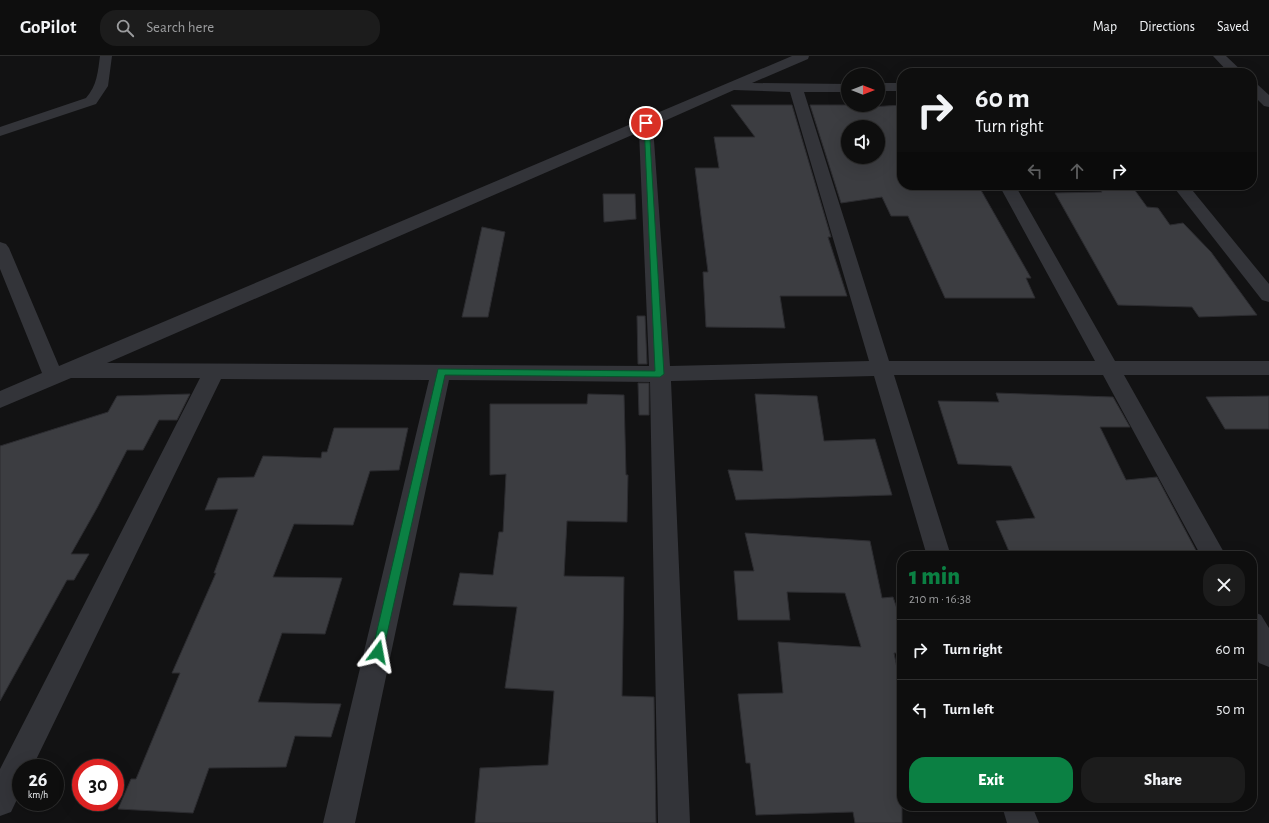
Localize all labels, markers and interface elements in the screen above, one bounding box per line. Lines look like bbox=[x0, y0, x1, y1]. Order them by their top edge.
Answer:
search box bbox=[100, 10, 380, 46]
icon: search bbox=[114, 17, 136, 39]
text: GoPilot bbox=[20, 18, 76, 37]
text: Search here bbox=[146, 20, 214, 35]
text: Map bbox=[1093, 20, 1117, 34]
text: Directions bbox=[1139, 20, 1195, 34]
text: Saved bbox=[1217, 20, 1249, 34]
north arrow bbox=[841, 68, 885, 112]
map controls bbox=[841, 68, 885, 164]
icon: right bbox=[909, 84, 961, 136]
text: 60 m bbox=[975, 85, 1030, 113]
pin bbox=[629, 106, 663, 140]
icon: arrive bbox=[635, 112, 657, 134]
text: Turn right bbox=[975, 118, 1044, 136]
button: sound bbox=[841, 120, 885, 164]
icon: left bbox=[1024, 160, 1046, 182]
icon: ahead bbox=[1066, 160, 1088, 182]
icon: right bbox=[1108, 160, 1130, 182]
button: close bbox=[1203, 564, 1245, 606]
text: 1 min bbox=[909, 565, 960, 589]
text: 210 m · 16:38 bbox=[909, 593, 971, 606]
position arrow bbox=[357, 631, 399, 673]
icon: right bbox=[909, 639, 931, 661]
text: Turn right bbox=[943, 642, 1002, 657]
text: 60 m bbox=[1216, 642, 1245, 657]
icon: left bbox=[909, 699, 931, 721]
text: Turn left bbox=[943, 702, 994, 717]
text: 50 m bbox=[1216, 702, 1245, 717]
button: Exit bbox=[909, 757, 1073, 803]
button: Share bbox=[1081, 757, 1245, 803]
speed limit sign: 30 bbox=[72, 759, 124, 811]
text: 26 bbox=[28, 770, 48, 790]
text: km/h bbox=[28, 790, 48, 800]

